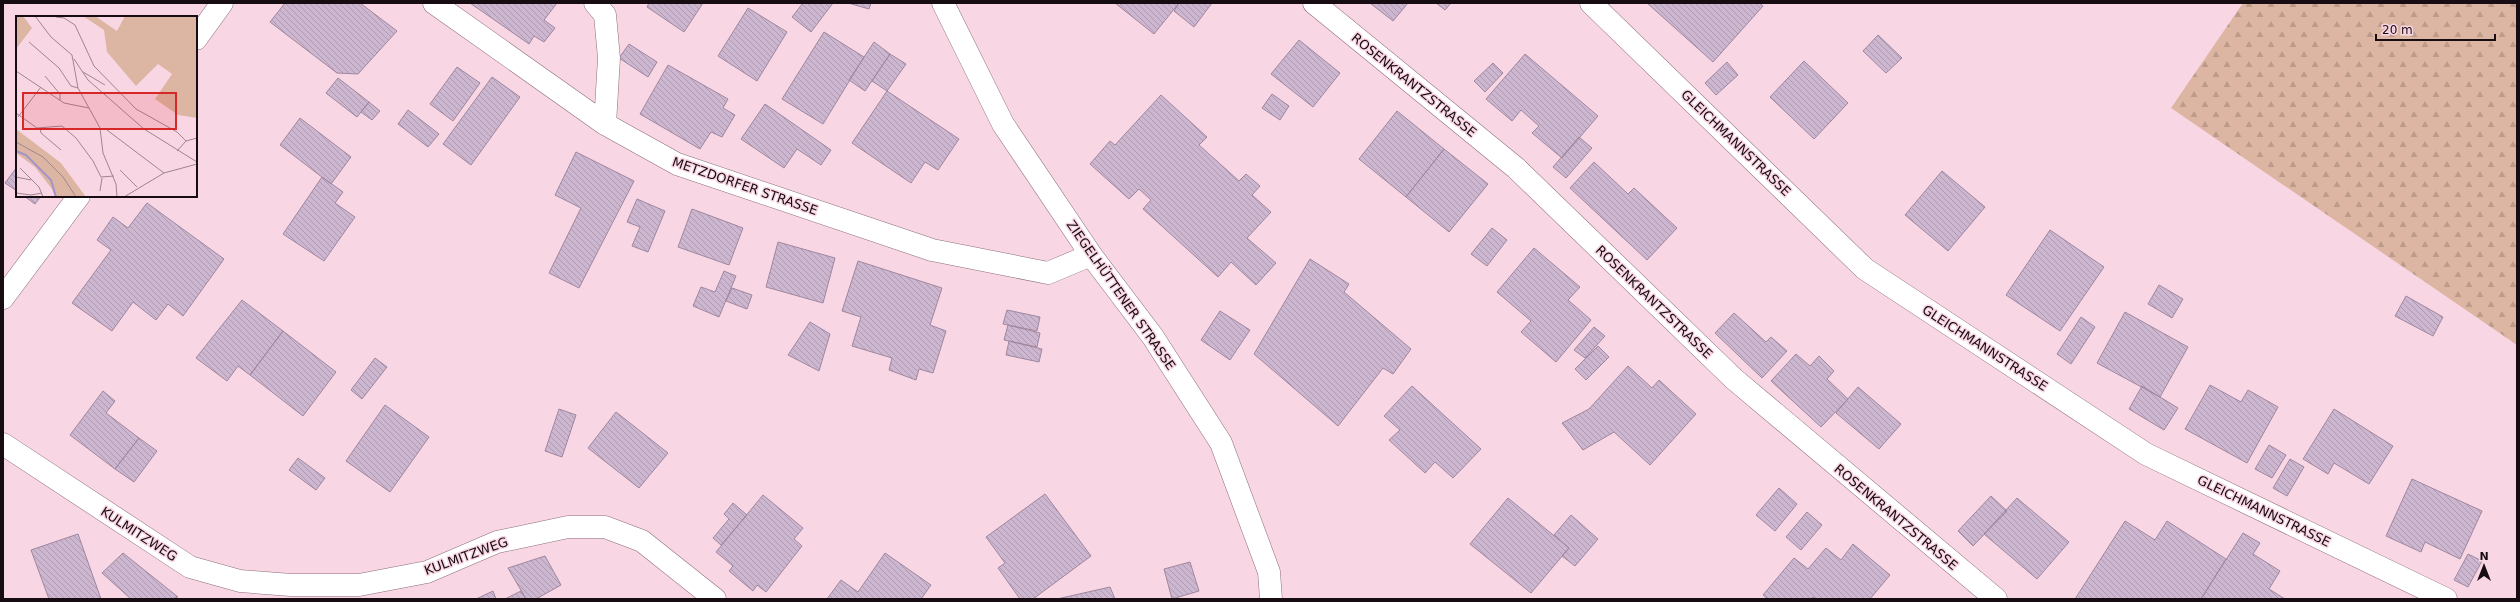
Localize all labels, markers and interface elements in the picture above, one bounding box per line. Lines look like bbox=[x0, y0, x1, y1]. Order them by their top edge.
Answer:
inset map bbox=[16, 16, 197, 197]
scale bar bbox=[2376, 16, 2495, 42]
text: 20 m bbox=[2382, 23, 2413, 37]
street label: ROSENKRANTZSTRASSE bbox=[1349, 30, 1479, 140]
street label: GLEICHMANNSTRASSE bbox=[1678, 87, 1794, 199]
street label: METZDORFER STRASSE bbox=[670, 154, 820, 218]
street label: ZIEGELHÜTTENER STRASSE bbox=[1064, 217, 1179, 373]
street label: ROSENKRANTZSTRASSE bbox=[1593, 242, 1715, 362]
street label: GLEICHMANNSTRASSE bbox=[1920, 302, 2050, 394]
street label: ROSENKRANTZSTRASSE bbox=[1831, 461, 1961, 573]
street label: GLEICHMANNSTRASSE bbox=[2195, 472, 2333, 550]
street label: KULMITZWEG bbox=[98, 504, 180, 564]
street label: KULMITZWEG bbox=[422, 534, 510, 578]
north arrow bbox=[2464, 546, 2504, 586]
text: N bbox=[2479, 550, 2489, 563]

